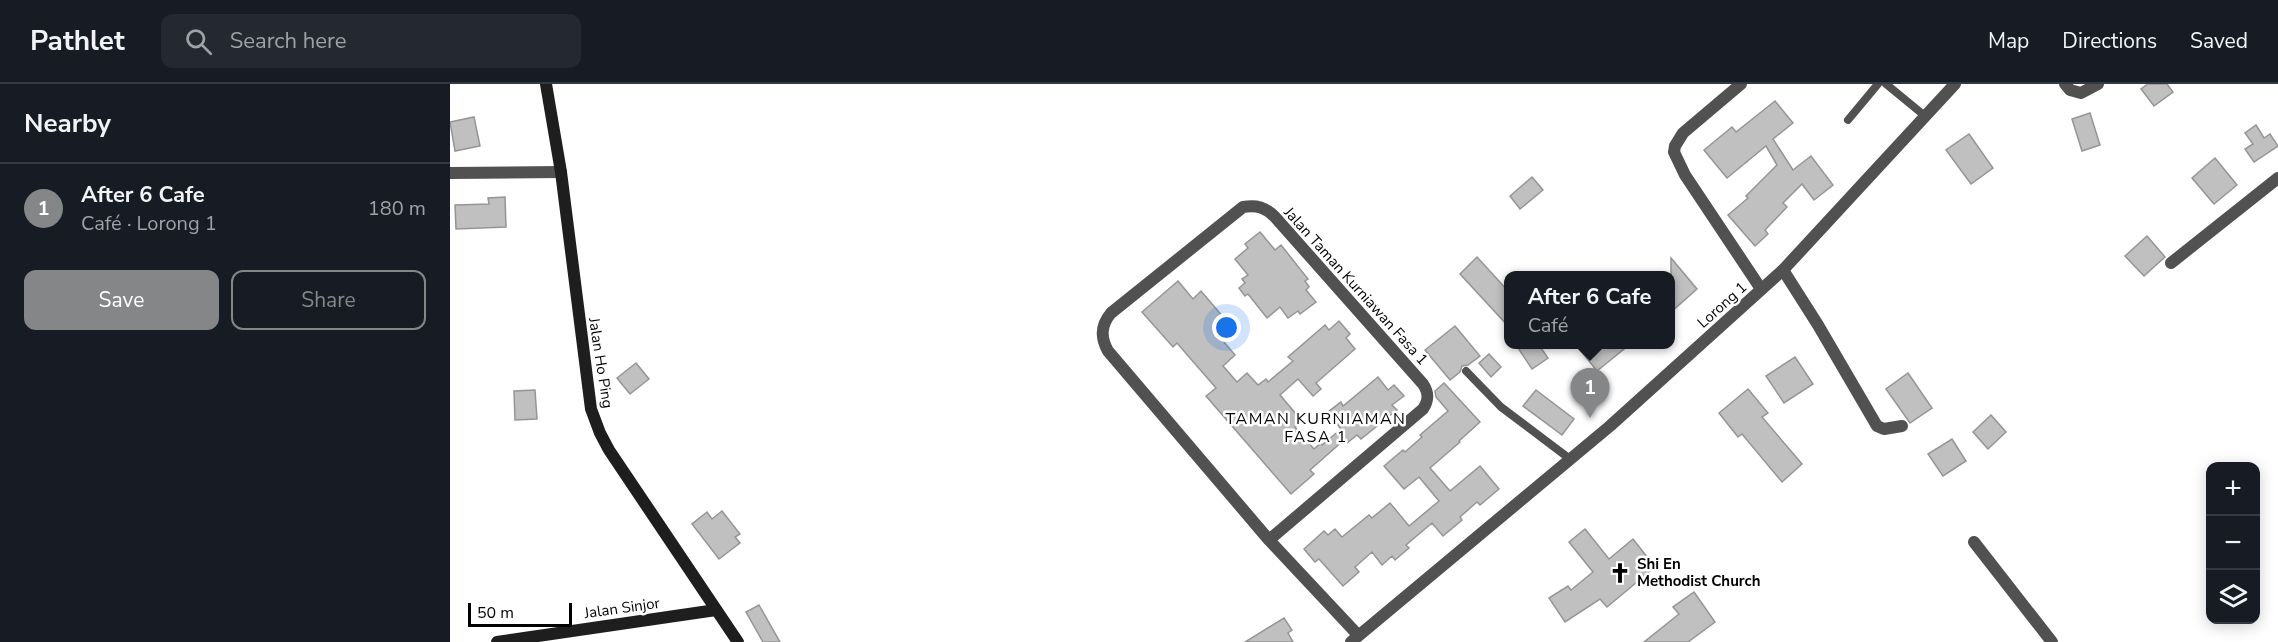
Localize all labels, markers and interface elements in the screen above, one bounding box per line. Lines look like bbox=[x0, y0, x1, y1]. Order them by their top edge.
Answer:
search box bbox=[161, 14, 581, 68]
text: Pathlet bbox=[30, 22, 125, 60]
icon: search bbox=[182, 25, 215, 58]
text: Search here bbox=[230, 26, 346, 56]
text: Map bbox=[1988, 27, 2029, 55]
text: Directions bbox=[2062, 27, 2157, 55]
text: Saved bbox=[2190, 27, 2248, 55]
text: Nearby bbox=[24, 106, 111, 141]
text: After 6 Cafe bbox=[81, 180, 205, 210]
text: 1 bbox=[38, 195, 50, 222]
text: 180 m bbox=[368, 195, 426, 222]
street label: Jalan Taman Kurniawan Fasa 1 bbox=[1279, 202, 1432, 369]
text: Café · Lorong 1 bbox=[81, 210, 217, 237]
button: Save bbox=[24, 270, 219, 330]
button: Share bbox=[231, 270, 426, 330]
popup bbox=[1504, 271, 1675, 349]
street label: Lorong 1 bbox=[1693, 277, 1751, 333]
text: After 6 Cafe bbox=[1528, 282, 1651, 312]
text: Café bbox=[1528, 312, 1568, 339]
your location bbox=[1212, 313, 1241, 342]
street label: Jalan Ho Ping bbox=[584, 315, 618, 410]
pin: 1 bbox=[1570, 368, 1610, 418]
district label: TAMAN KURNIAMAN FASA 1 bbox=[1226, 408, 1406, 448]
map controls bbox=[2206, 462, 2260, 624]
button: + bbox=[2206, 462, 2260, 516]
button: − bbox=[2206, 516, 2260, 570]
place label: Shi En Methodist Church bbox=[1637, 554, 1760, 591]
church icon: Shi En Methodist Church bbox=[1608, 561, 1632, 585]
button: layers bbox=[2206, 570, 2260, 624]
street label: Jalan Sinjor bbox=[582, 593, 662, 623]
scale bar bbox=[468, 600, 572, 628]
text: 50 m bbox=[477, 602, 514, 624]

